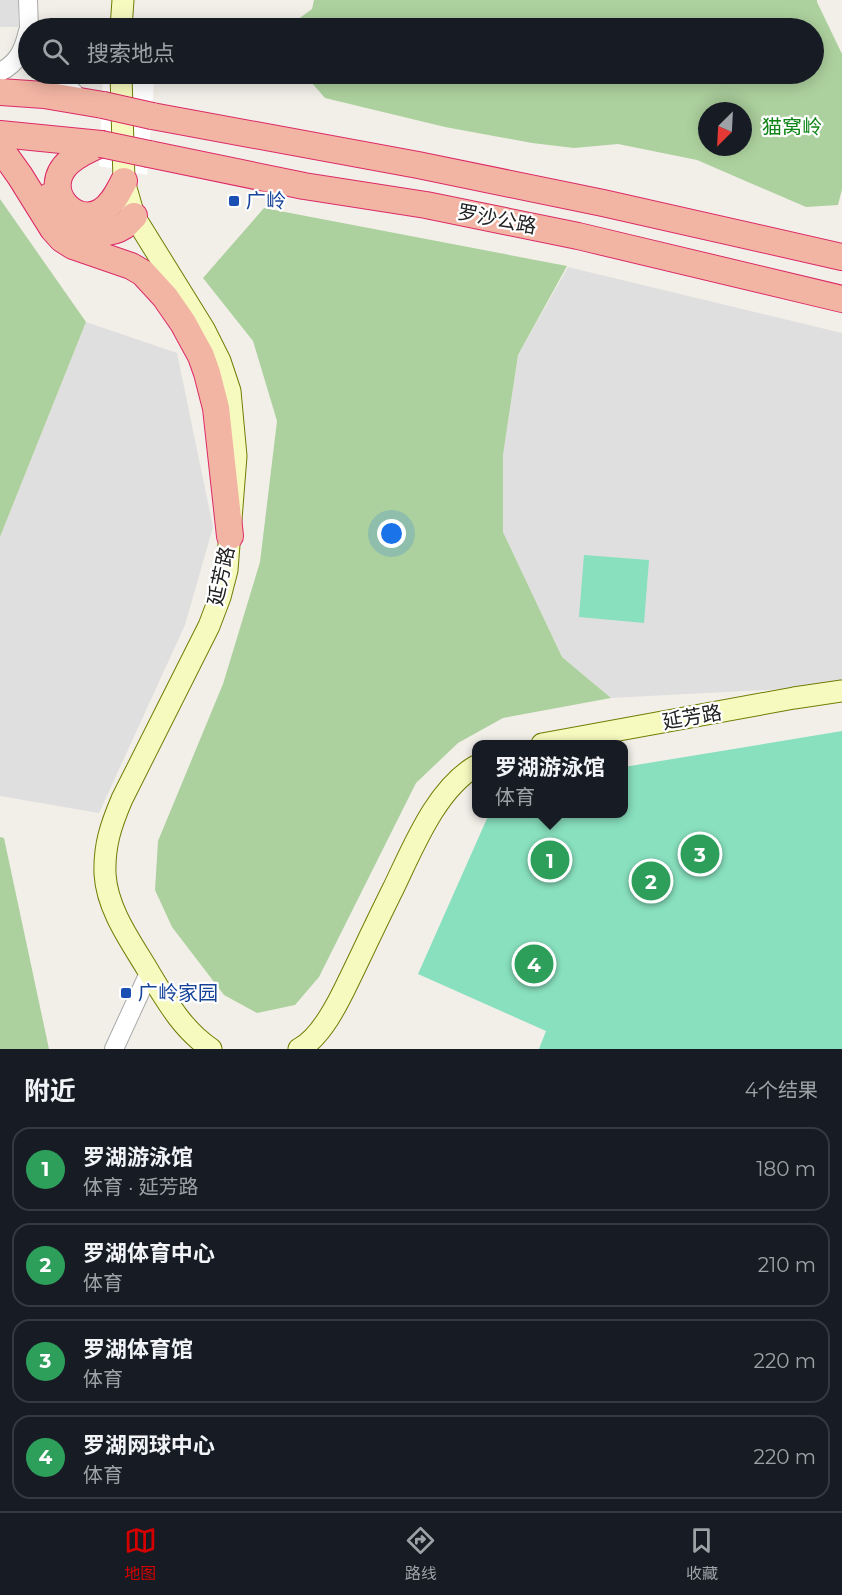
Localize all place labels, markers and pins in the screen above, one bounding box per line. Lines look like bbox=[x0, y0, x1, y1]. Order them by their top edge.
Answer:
place label: 广岭 bbox=[246, 189, 286, 213]
marker: 广岭 bbox=[227, 194, 241, 208]
pin: 3 bbox=[680, 832, 720, 876]
pin: 1 bbox=[530, 838, 570, 882]
pin: 2 bbox=[632, 858, 670, 904]
pin: 4 bbox=[514, 942, 554, 986]
place label: 广岭家园 bbox=[138, 981, 218, 1005]
marker: 广岭家园 bbox=[119, 986, 133, 1000]

